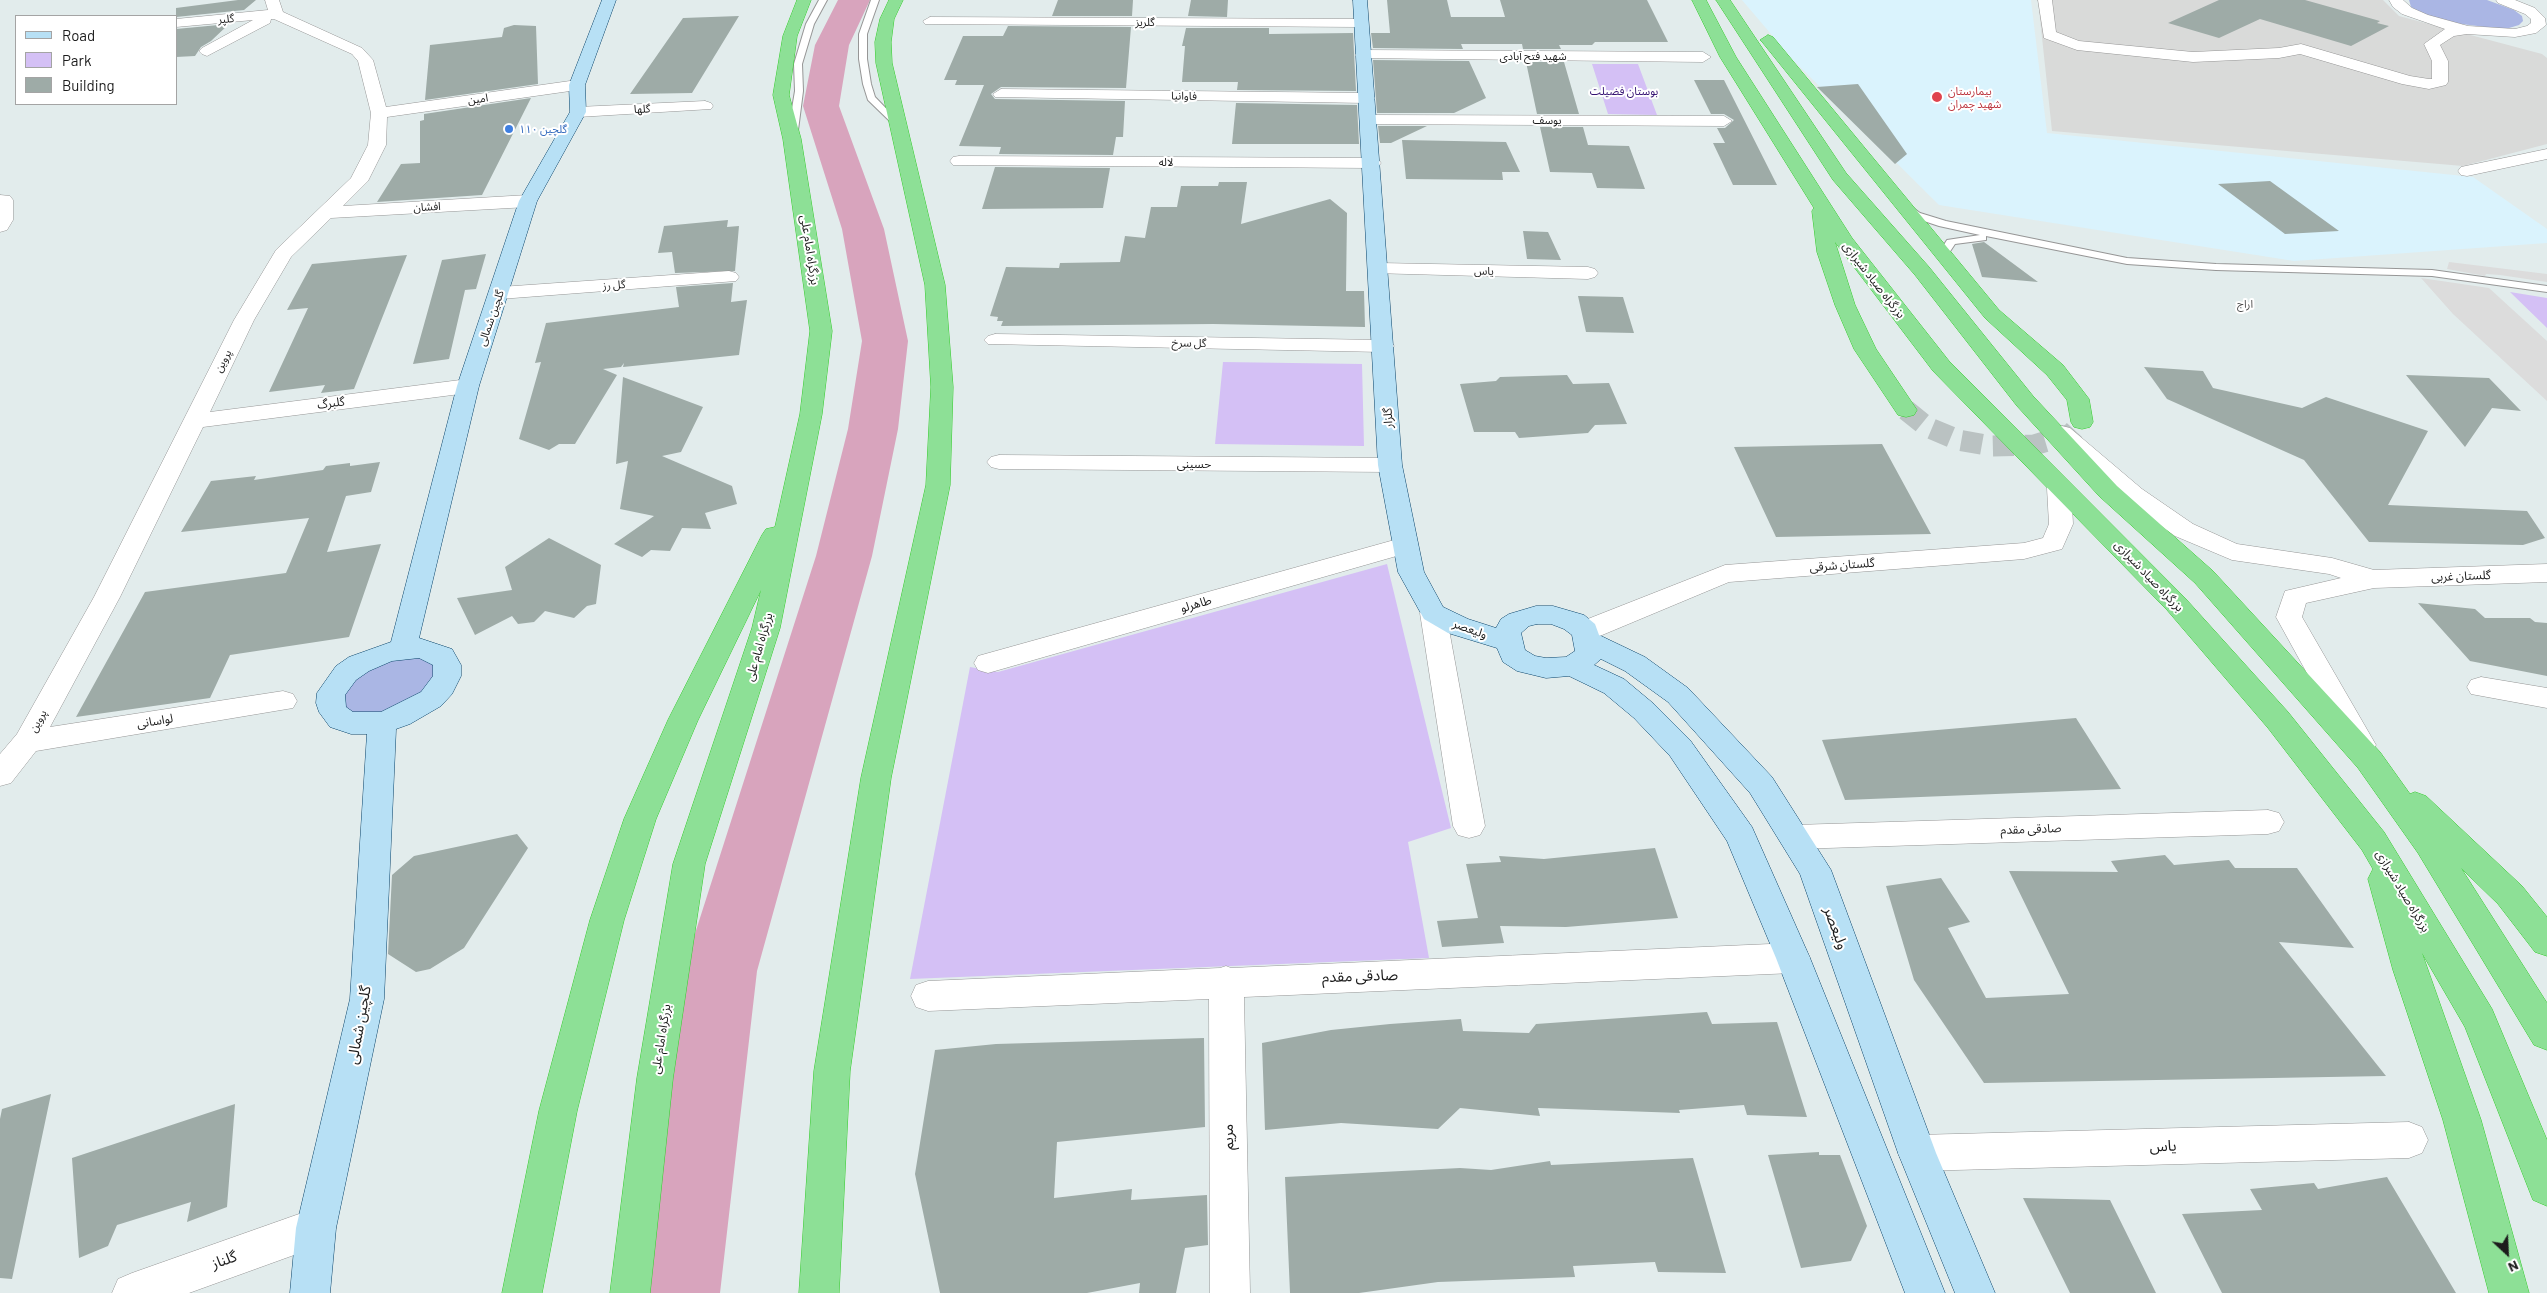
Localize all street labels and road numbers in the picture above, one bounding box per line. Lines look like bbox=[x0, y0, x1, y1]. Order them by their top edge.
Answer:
street label: گلپر bbox=[217, 12, 235, 26]
street label: گلریز bbox=[1135, 15, 1155, 29]
street label: شهید فتح آبادی bbox=[1499, 49, 1567, 63]
street label: فاوانیا bbox=[1171, 89, 1197, 103]
street label: امین bbox=[467, 91, 489, 107]
street label: گلها bbox=[633, 102, 651, 116]
street label: یوسف bbox=[1532, 113, 1562, 127]
street label: لاله bbox=[1159, 155, 1173, 169]
street label: افشان bbox=[413, 200, 441, 214]
street label: بزرگراه امام علی bbox=[797, 214, 823, 286]
street label: بزرگراه صیاد شیرازی bbox=[1840, 239, 1908, 321]
street label: یاس bbox=[1474, 264, 1494, 278]
street label: گل رز bbox=[602, 278, 626, 292]
street label: گلچین شمالی bbox=[475, 288, 507, 348]
street label: گل سرخ bbox=[1172, 336, 1206, 350]
street label: پروین bbox=[212, 347, 234, 375]
street label: گلبرگ bbox=[316, 394, 346, 412]
street label: گلزار bbox=[1380, 408, 1396, 428]
street label: حسینی bbox=[1177, 457, 1211, 471]
street label: بزرگراه صیاد شیرازی bbox=[2111, 538, 2187, 614]
street label: گلستان شرقی bbox=[1809, 556, 1875, 574]
street label: گلستان غربی bbox=[2431, 568, 2491, 584]
street label: طاهرلو bbox=[1179, 593, 1213, 615]
street label: بزرگراه امام علی bbox=[742, 611, 776, 683]
street label: ولیعصر bbox=[1451, 616, 1489, 642]
street label: پروین bbox=[26, 707, 50, 735]
street label: لواسانی bbox=[136, 711, 174, 731]
street label: صادقی مقدم bbox=[2000, 821, 2062, 837]
street label: بزرگراه صیاد شیرازی bbox=[2373, 847, 2433, 935]
street label: ولیعصر bbox=[1820, 904, 1852, 952]
street label: صادقی مقدم bbox=[1322, 966, 1398, 986]
street label: گلچین شمالی bbox=[343, 984, 375, 1066]
street label: بزرگراه امام علی bbox=[648, 1003, 674, 1075]
street label: مریم bbox=[1219, 1124, 1237, 1150]
street label: یاس bbox=[2149, 1137, 2177, 1155]
street label: گلناز bbox=[209, 1247, 239, 1273]

